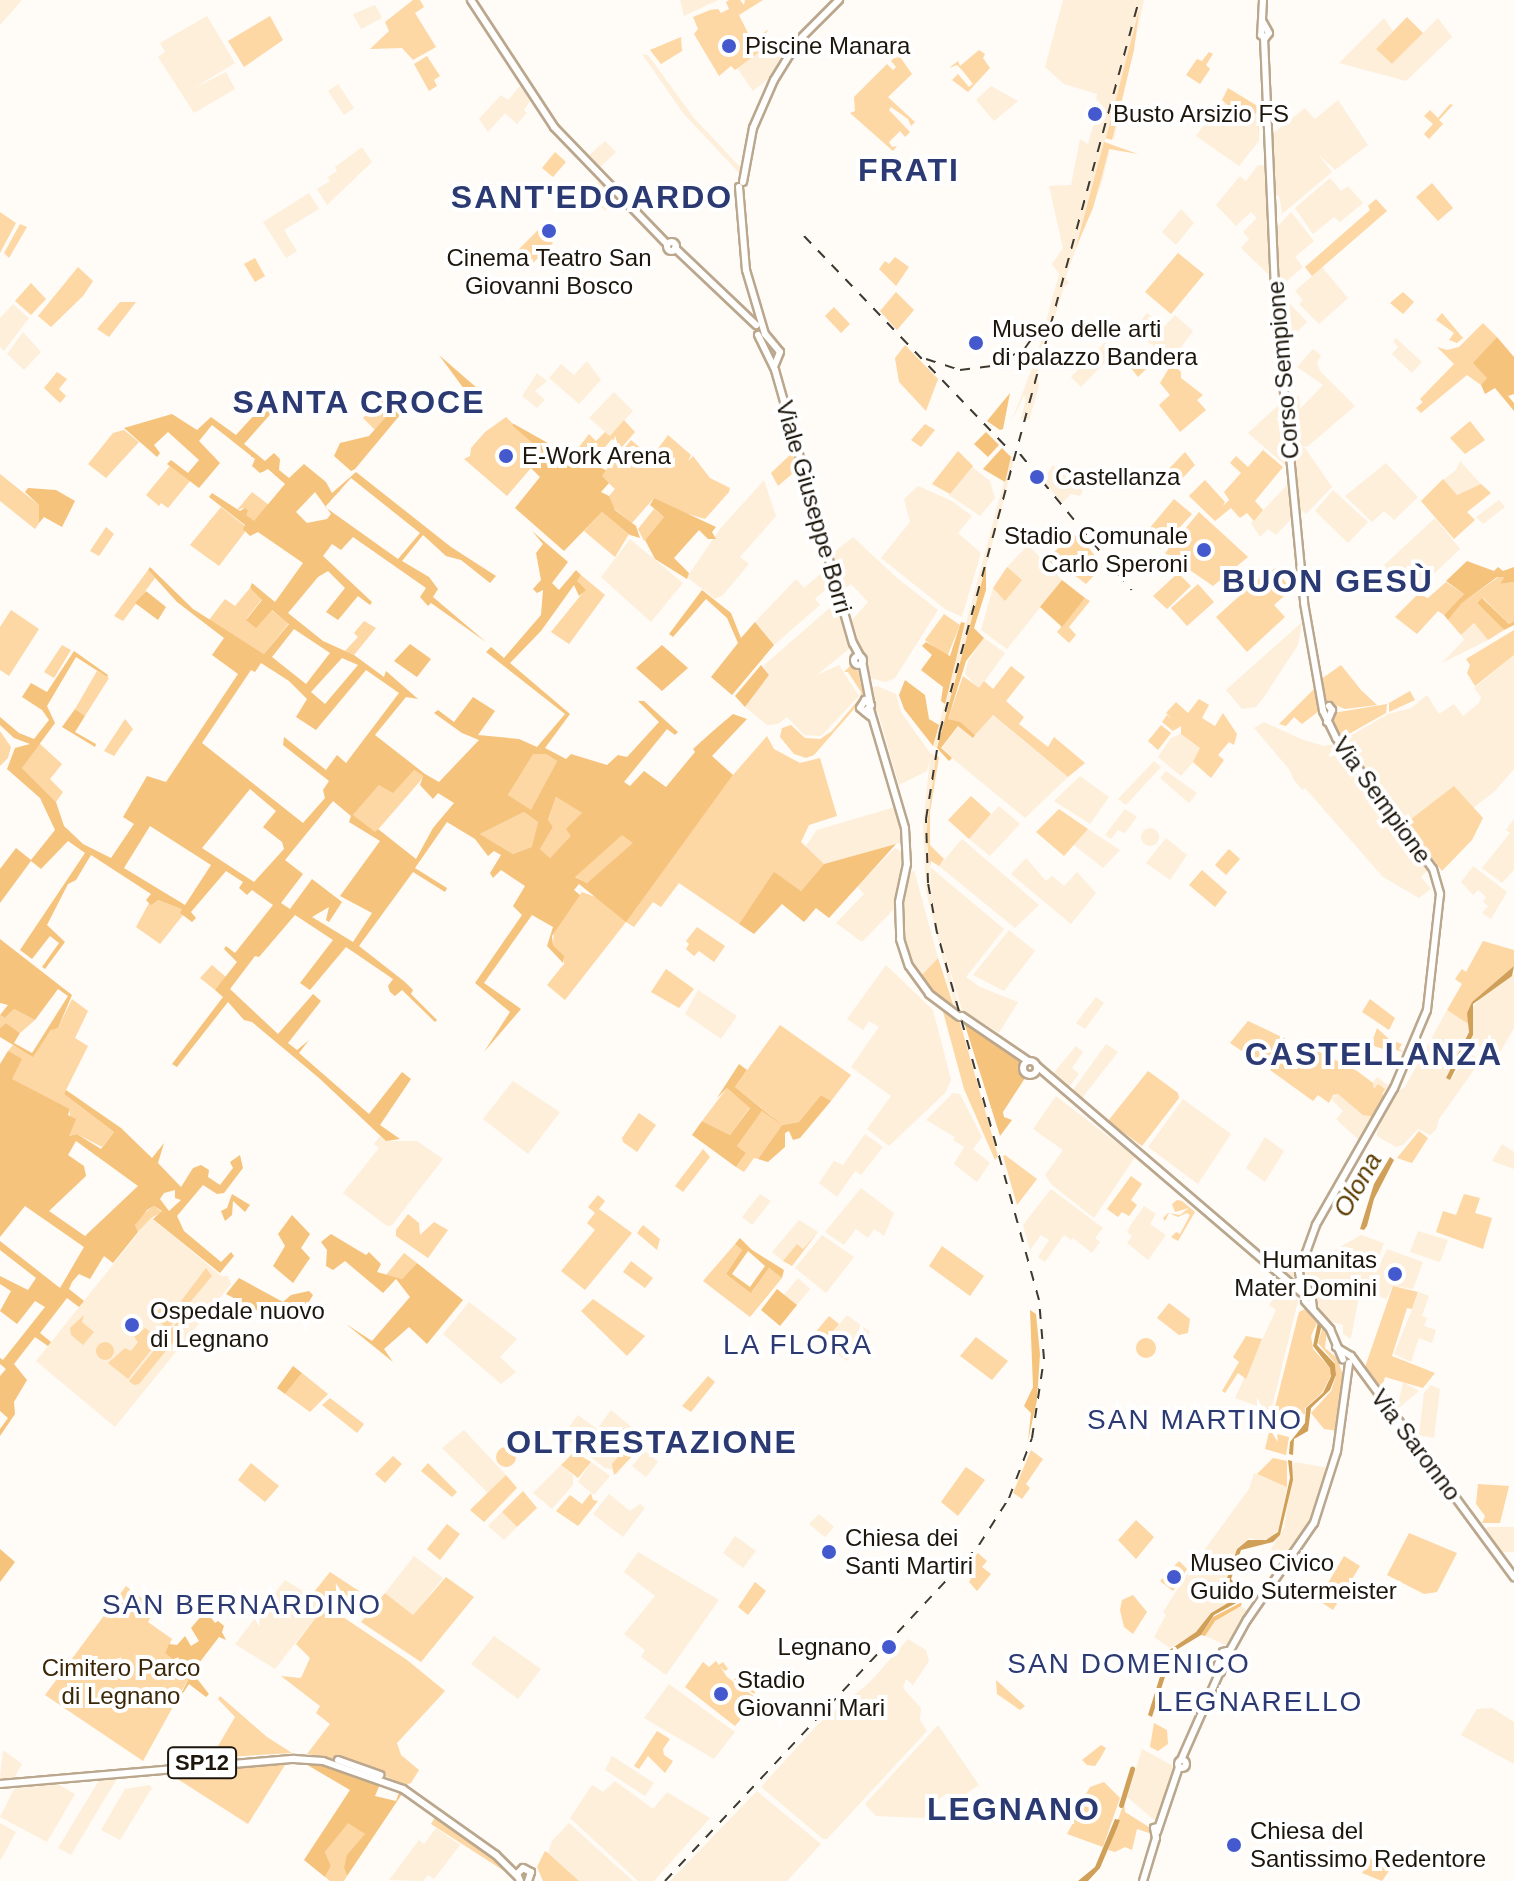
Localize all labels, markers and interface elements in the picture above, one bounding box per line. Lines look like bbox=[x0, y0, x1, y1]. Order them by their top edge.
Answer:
place label: Piscine Manara bbox=[745, 32, 910, 60]
marker: Piscine Manara bbox=[720, 37, 738, 55]
place label: Busto Arsizio FS bbox=[1113, 100, 1290, 128]
marker: Busto Arsizio FS bbox=[1084, 103, 1106, 125]
district label: FRATI bbox=[858, 151, 960, 189]
district label: SANT'EDOARDO bbox=[451, 178, 733, 216]
marker: Cinema Teatro San Giovanni Bosco bbox=[540, 222, 558, 240]
place label: Cinema Teatro San Giovanni Bosco bbox=[446, 244, 652, 300]
street label: Corso Sempione bbox=[1261, 280, 1305, 460]
place label: Museo delle arti di palazzo Bandera bbox=[992, 315, 1197, 371]
marker: Museo delle arti di palazzo Bandera bbox=[967, 334, 985, 352]
district label: SANTA CROCE bbox=[232, 383, 486, 421]
street label: Viale Giuseppe Borri bbox=[770, 397, 858, 617]
place label: E-Work Arena bbox=[522, 442, 672, 470]
marker: E-Work Arena bbox=[497, 447, 515, 465]
place label: Castellanza bbox=[1055, 463, 1180, 491]
marker: Castellanza bbox=[1026, 466, 1048, 488]
place label: Stadio Comunale Carlo Speroni bbox=[1004, 522, 1188, 578]
marker: Stadio Comunale Carlo Speroni bbox=[1195, 541, 1213, 559]
district label: BUON GESÙ bbox=[1222, 562, 1434, 600]
street label: Via Sempione bbox=[1327, 731, 1437, 869]
district label: CASTELLANZA bbox=[1245, 1035, 1503, 1073]
water label: Olona bbox=[1327, 1147, 1389, 1223]
place label: Humanitas Mater Domini bbox=[1234, 1246, 1377, 1302]
marker: Humanitas Mater Domini bbox=[1384, 1263, 1406, 1285]
place label: Ospedale nuovo di Legnano bbox=[150, 1297, 325, 1353]
marker: Ospedale nuovo di Legnano bbox=[121, 1314, 143, 1336]
district label: LA FLORA bbox=[722, 1328, 874, 1362]
street label: Via Saronno bbox=[1365, 1384, 1467, 1506]
district label: SAN MARTINO bbox=[1087, 1403, 1303, 1437]
district label: OLTRESTAZIONE bbox=[506, 1423, 798, 1461]
place label: Chiesa dei Santi Martiri bbox=[845, 1524, 973, 1580]
marker: Chiesa dei Santi Martiri bbox=[820, 1543, 838, 1561]
place label: Museo Civico Guido Sutermeister bbox=[1190, 1549, 1397, 1605]
marker: Museo Civico Guido Sutermeister bbox=[1165, 1568, 1183, 1586]
district label: SAN BERNARDINO bbox=[102, 1588, 382, 1622]
place label: Legnano bbox=[778, 1633, 871, 1661]
marker: Legnano bbox=[878, 1636, 900, 1658]
district label: SAN DOMENICO bbox=[1007, 1647, 1251, 1681]
park label: Cimitero Parco di Legnano bbox=[42, 1654, 200, 1710]
place label: Stadio Giovanni Mari bbox=[737, 1666, 885, 1722]
marker: Stadio Giovanni Mari bbox=[712, 1685, 730, 1703]
district label: LEGNARELLO bbox=[1157, 1685, 1363, 1719]
road number: SP12 bbox=[166, 1745, 238, 1781]
district label: LEGNANO bbox=[927, 1790, 1101, 1828]
place label: Chiesa del Santissimo Redentore bbox=[1250, 1817, 1486, 1873]
marker: Chiesa del Santissimo Redentore bbox=[1225, 1836, 1243, 1854]

